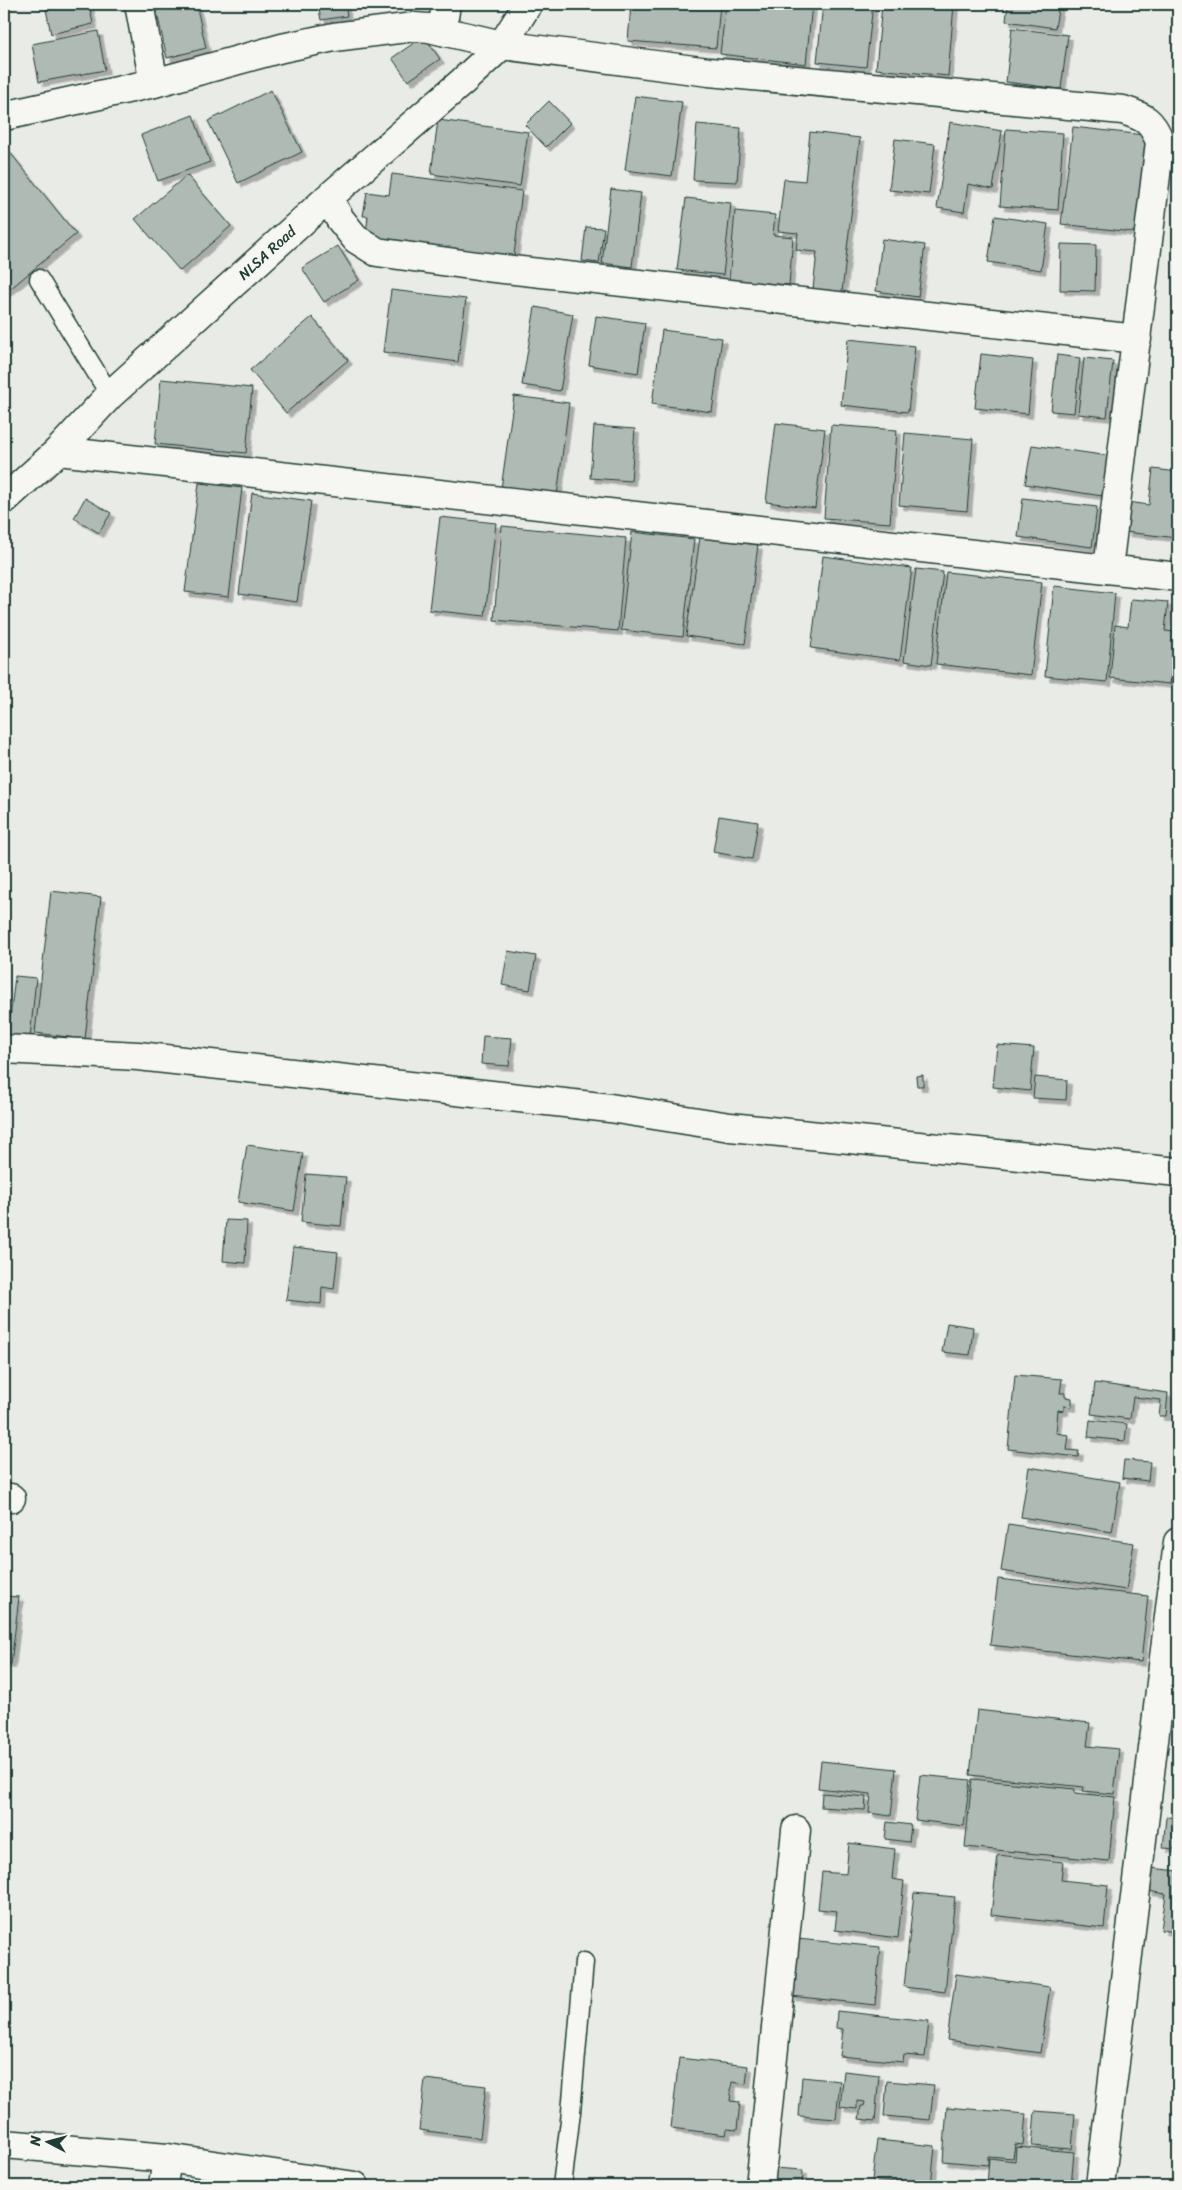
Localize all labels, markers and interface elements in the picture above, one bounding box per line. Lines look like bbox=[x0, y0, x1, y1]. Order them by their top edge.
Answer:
street label: NLSA Road bbox=[232, 219, 303, 287]
north arrow bbox=[22, 2118, 72, 2168]
text: N bbox=[23, 2134, 49, 2148]

